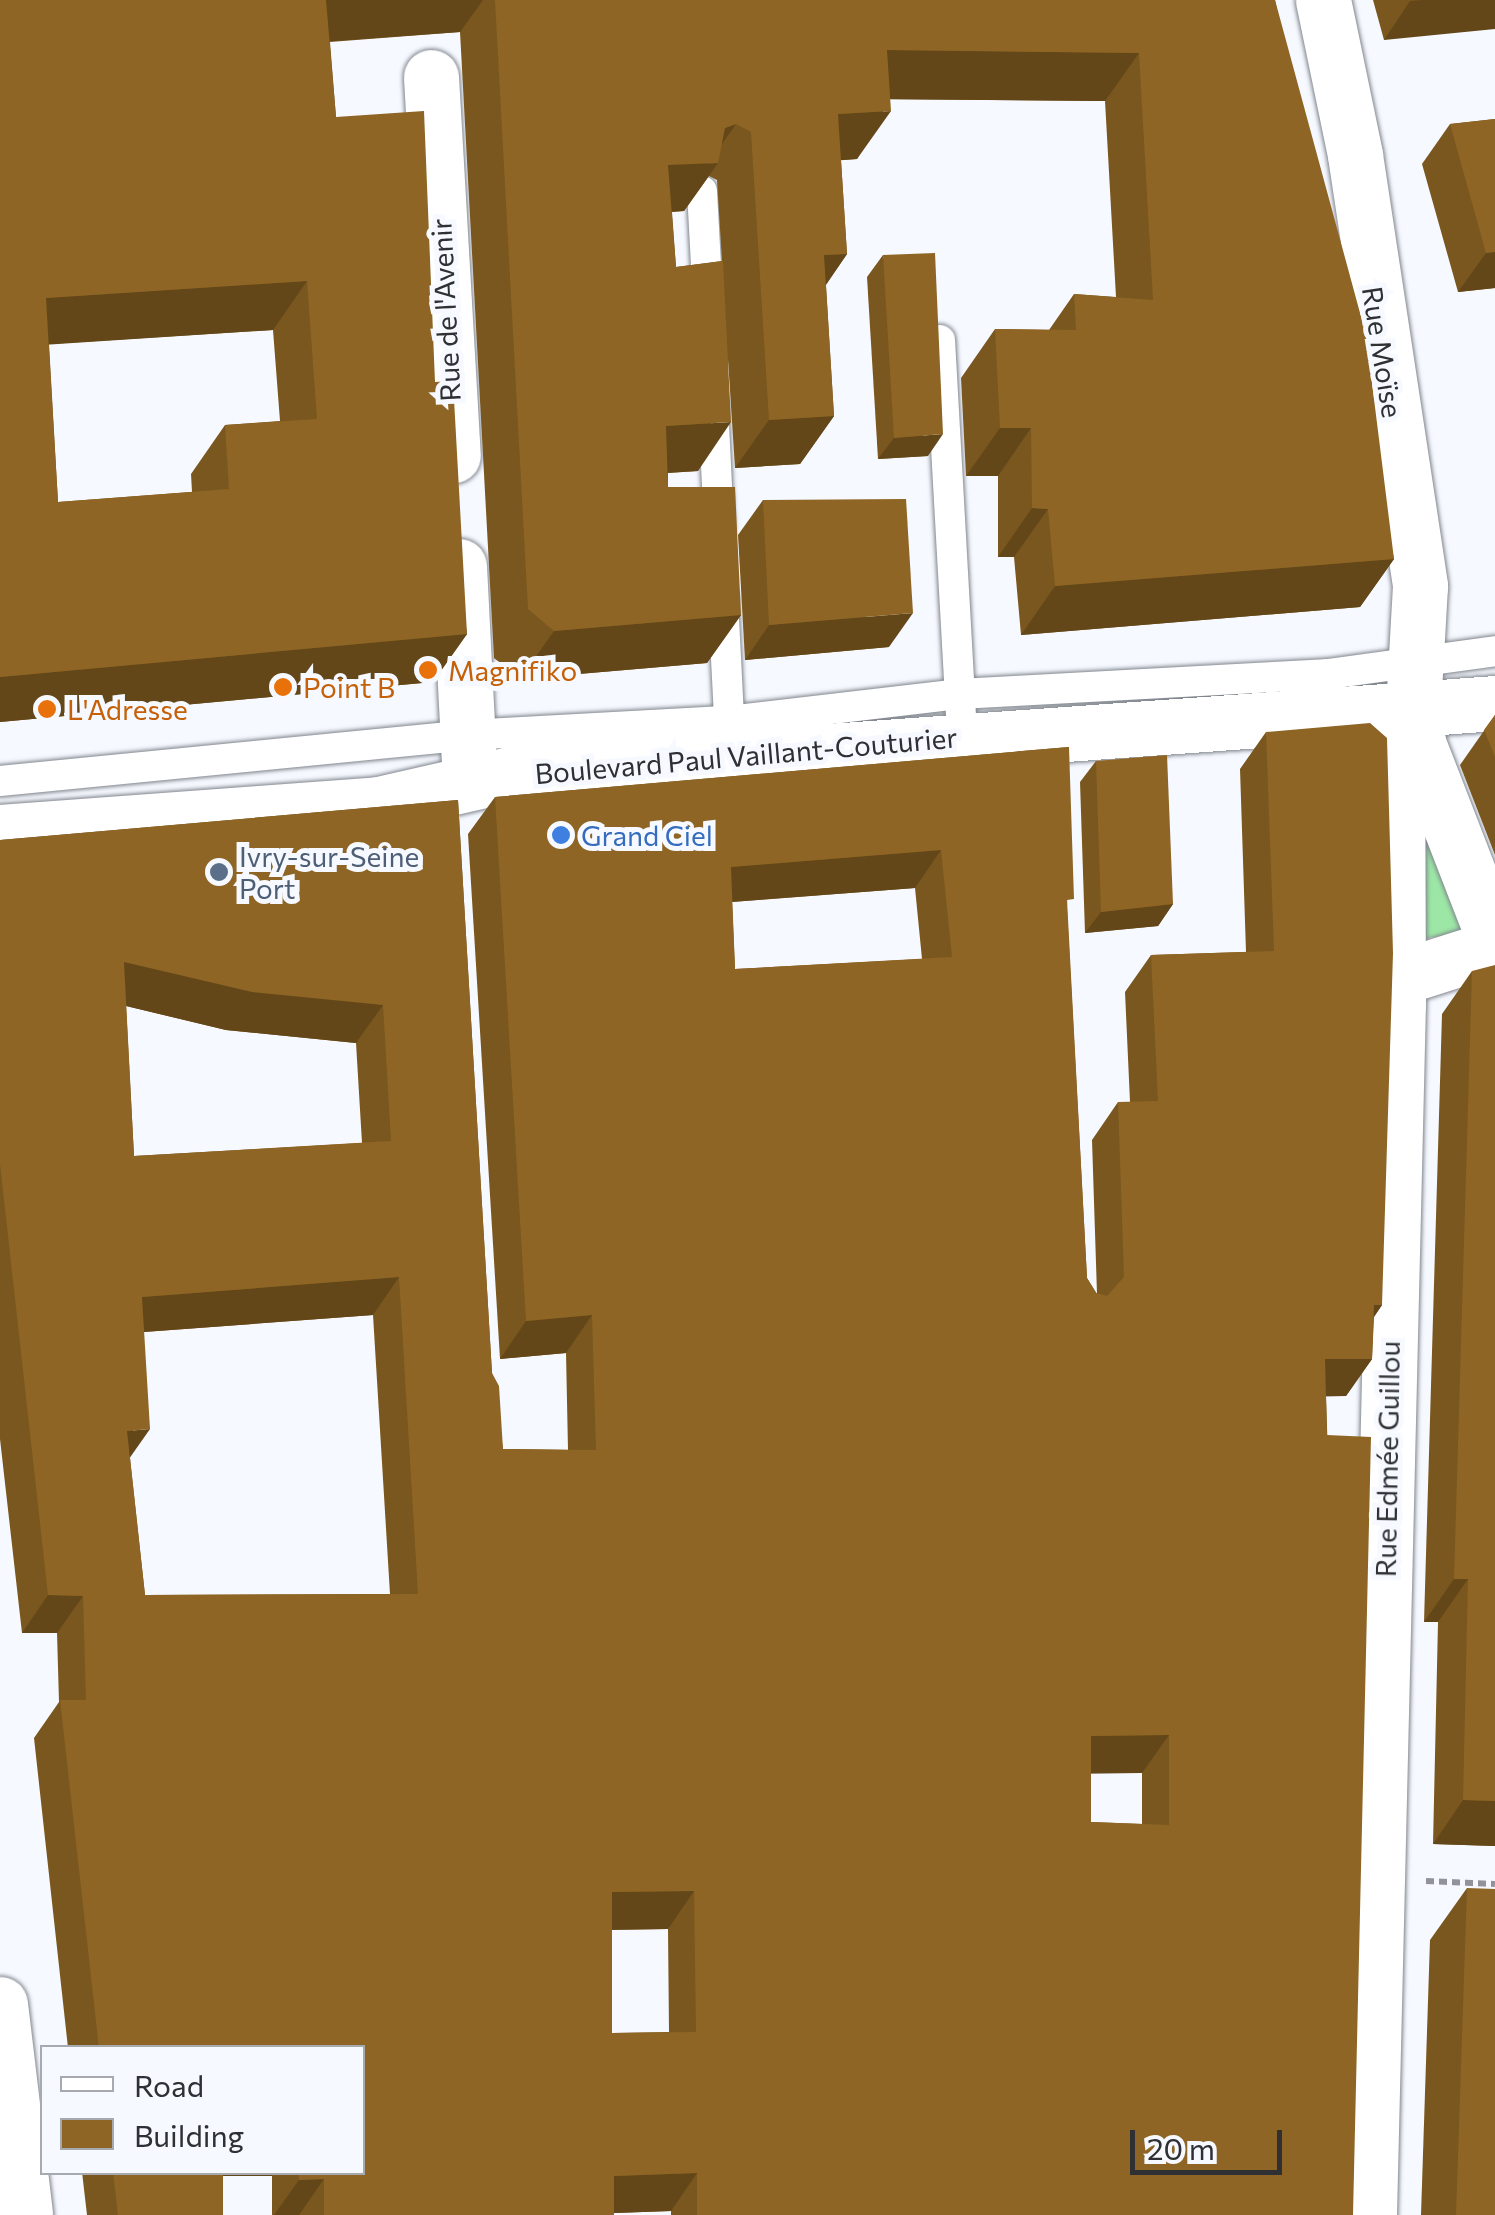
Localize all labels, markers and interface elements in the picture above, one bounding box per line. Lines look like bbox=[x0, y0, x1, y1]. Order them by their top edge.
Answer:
street label: Rue de l'Avenir bbox=[423, 218, 467, 402]
street label: Rue Moïse bbox=[1356, 284, 1410, 420]
place label: Magnifiko bbox=[448, 653, 577, 687]
marker: Magnifiko bbox=[417, 659, 439, 681]
place label: Point B bbox=[303, 670, 395, 704]
marker: Point B bbox=[272, 676, 294, 698]
place label: L'Adresse bbox=[67, 692, 188, 726]
marker: L'Adresse bbox=[36, 698, 58, 720]
street label: Boulevard Paul Vaillant-Couturier bbox=[533, 720, 959, 790]
place label: Grand Ciel bbox=[581, 818, 713, 852]
marker: Grand Ciel bbox=[550, 824, 572, 846]
place label: Ivry-sur-Seine Port bbox=[239, 839, 419, 905]
marker: Ivry-sur-Seine Port bbox=[208, 861, 230, 883]
street label: Rue Edmée Guillou bbox=[1368, 1341, 1406, 1577]
legend bbox=[40, 2045, 365, 2175]
text: Road bbox=[134, 2066, 204, 2103]
scale bar bbox=[1135, 2110, 1288, 2172]
text: Building bbox=[134, 2116, 244, 2153]
text: 20 m bbox=[1147, 2129, 1215, 2166]

